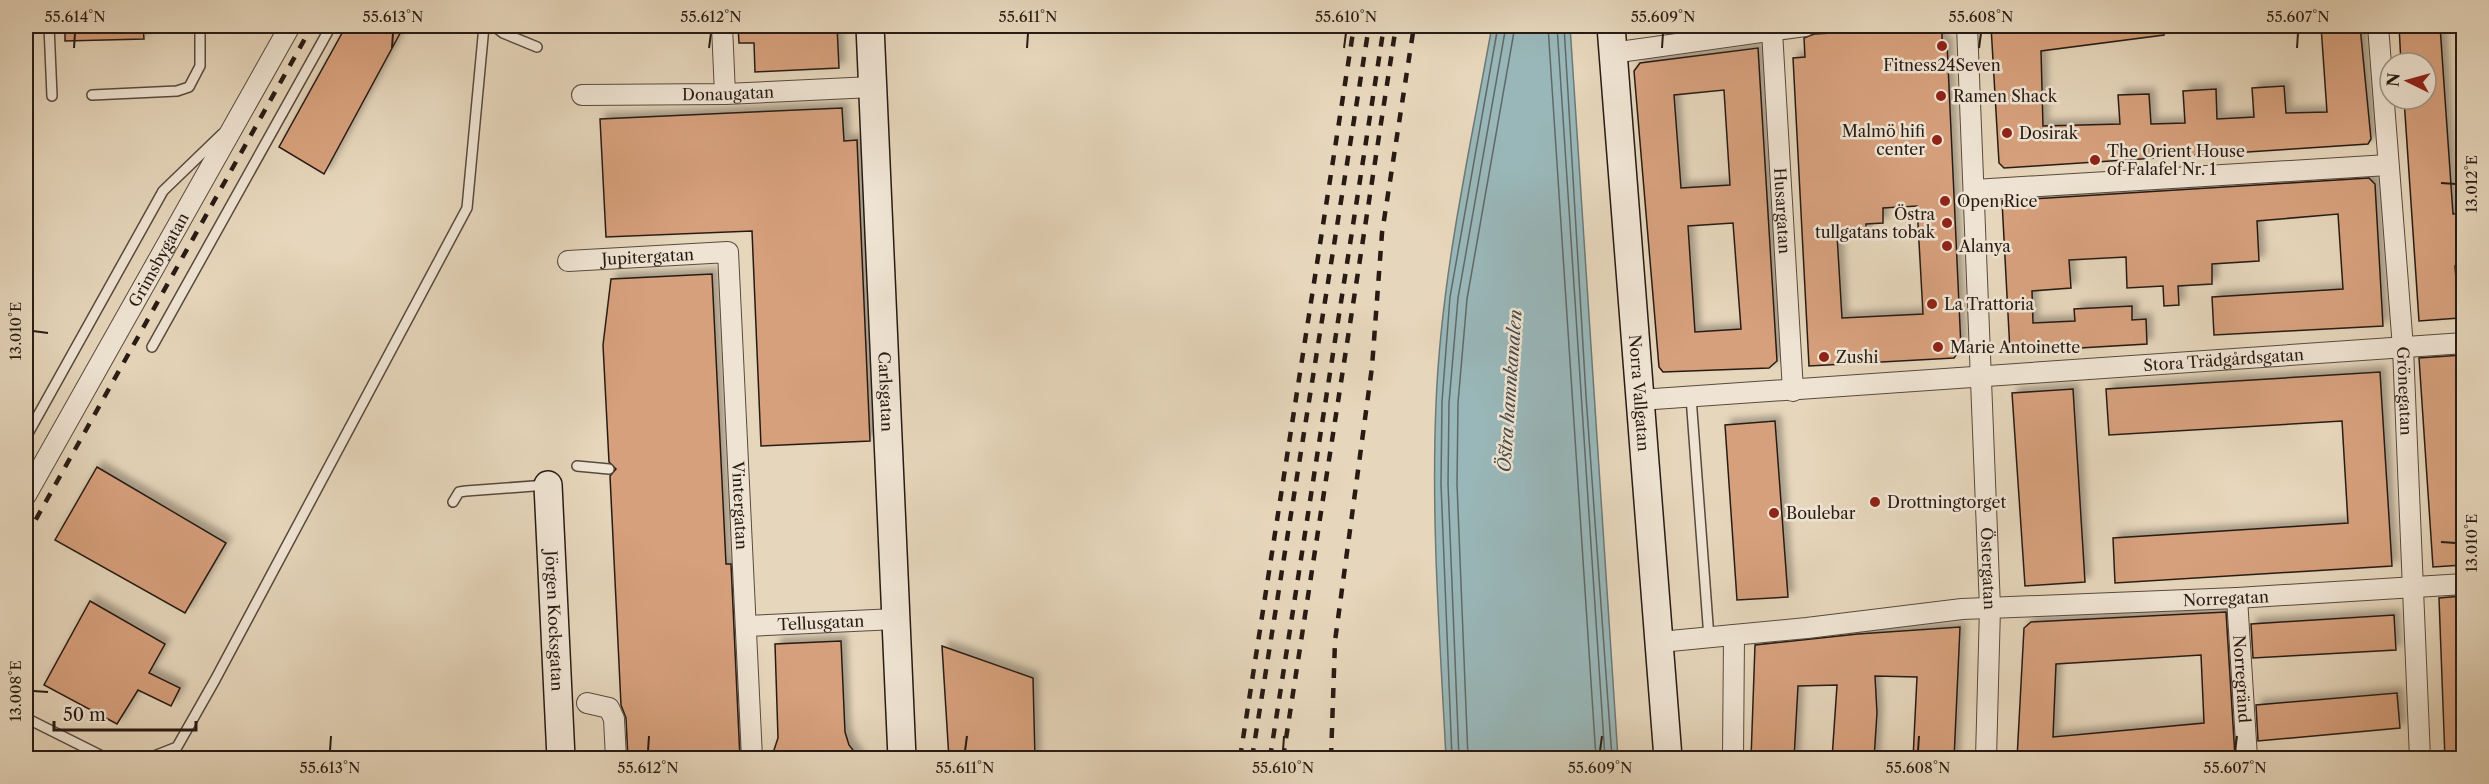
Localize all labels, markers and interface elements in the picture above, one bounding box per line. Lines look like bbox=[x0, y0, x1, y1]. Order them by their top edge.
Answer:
text: 55.614°N bbox=[44, 7, 106, 26]
text: 55.613°N bbox=[363, 7, 423, 26]
text: 55.612°N bbox=[680, 7, 742, 26]
text: 55.611°N bbox=[999, 7, 1057, 26]
text: 55.610°N bbox=[1315, 7, 1377, 26]
text: 55.609°N bbox=[1631, 7, 1695, 26]
text: 55.608°N bbox=[1949, 7, 2013, 26]
text: 55.607°N bbox=[2266, 7, 2330, 26]
marker: Fitness24Seven bbox=[1935, 39, 1949, 53]
north arrow bbox=[2378, 51, 2438, 111]
place label: Fitness24Seven bbox=[1883, 55, 2001, 75]
text: N bbox=[2382, 72, 2404, 87]
street label: Donaugatan bbox=[682, 82, 774, 104]
place label: Ramen Shack bbox=[1953, 86, 2058, 106]
marker: Ramen Shack bbox=[1934, 89, 1948, 103]
place label: Malmö hifi center bbox=[1842, 121, 1925, 159]
place label: Dosirak bbox=[2019, 123, 2079, 143]
marker: Dosirak bbox=[2000, 126, 2014, 140]
marker: Malmö hifi center bbox=[1930, 133, 1944, 147]
place label: The Orient House of Falafel Nr. 1 bbox=[2107, 141, 2245, 179]
marker: The Orient House of Falafel Nr. 1 bbox=[2088, 153, 2102, 167]
text: 13.012°E bbox=[2462, 155, 2481, 213]
street label: Husargatan bbox=[1770, 167, 1795, 254]
place label: Open Rice bbox=[1957, 191, 2037, 211]
marker: Open Rice bbox=[1938, 194, 1952, 208]
place label: Östra tullgatans tobak bbox=[1815, 204, 1936, 242]
street label: Grimsbygatan bbox=[124, 209, 193, 310]
marker: Östra tullgatans tobak bbox=[1940, 216, 1954, 230]
place label: Alanya bbox=[1958, 236, 2011, 256]
marker: Alanya bbox=[1940, 239, 1954, 253]
street label: Jupitergatan bbox=[598, 244, 695, 269]
place label: La Trattoria bbox=[1944, 294, 2034, 314]
marker: La Trattoria bbox=[1925, 297, 1939, 311]
text: 13.010°E bbox=[6, 302, 25, 360]
water label: Östra hamnkanalen bbox=[1492, 309, 1527, 473]
street label: Norra Vallgatan bbox=[1625, 334, 1654, 452]
place label: Marie Antoinette bbox=[1950, 337, 2080, 357]
marker: Marie Antoinette bbox=[1931, 340, 1945, 354]
street label: Stora Trädgårdsgatan bbox=[2143, 344, 2305, 375]
street label: Grönegatan bbox=[2393, 346, 2417, 436]
place label: Zushi bbox=[1836, 347, 1879, 367]
marker: Zushi bbox=[1817, 350, 1831, 364]
street label: Carlsgatan bbox=[874, 351, 898, 432]
street label: Vintergatan bbox=[728, 460, 752, 550]
place label: Drottningtorget bbox=[1887, 492, 2006, 512]
marker: Drottningtorget bbox=[1868, 495, 1882, 509]
place label: Boulebar bbox=[1786, 503, 1856, 523]
marker: Boulebar bbox=[1767, 506, 1781, 520]
text: 13.010°E bbox=[2462, 514, 2481, 572]
street label: Östergatan bbox=[1977, 527, 2000, 610]
street label: Jörgen Kocksgatan bbox=[541, 547, 568, 692]
street label: Norregatan bbox=[2183, 586, 2269, 610]
street label: Tellusgatan bbox=[777, 610, 865, 635]
street label: Norregränd bbox=[2229, 634, 2255, 724]
text: 13.008°E bbox=[6, 660, 25, 722]
scale bar bbox=[54, 694, 196, 732]
text: 50 m bbox=[63, 704, 106, 726]
text: 55.613°N bbox=[300, 758, 360, 777]
text: 55.612°N bbox=[617, 758, 679, 777]
text: 55.611°N bbox=[936, 758, 994, 777]
text: 55.610°N bbox=[1252, 758, 1314, 777]
text: 55.609°N bbox=[1568, 758, 1632, 777]
text: 55.608°N bbox=[1886, 758, 1950, 777]
text: 55.607°N bbox=[2203, 758, 2267, 777]

